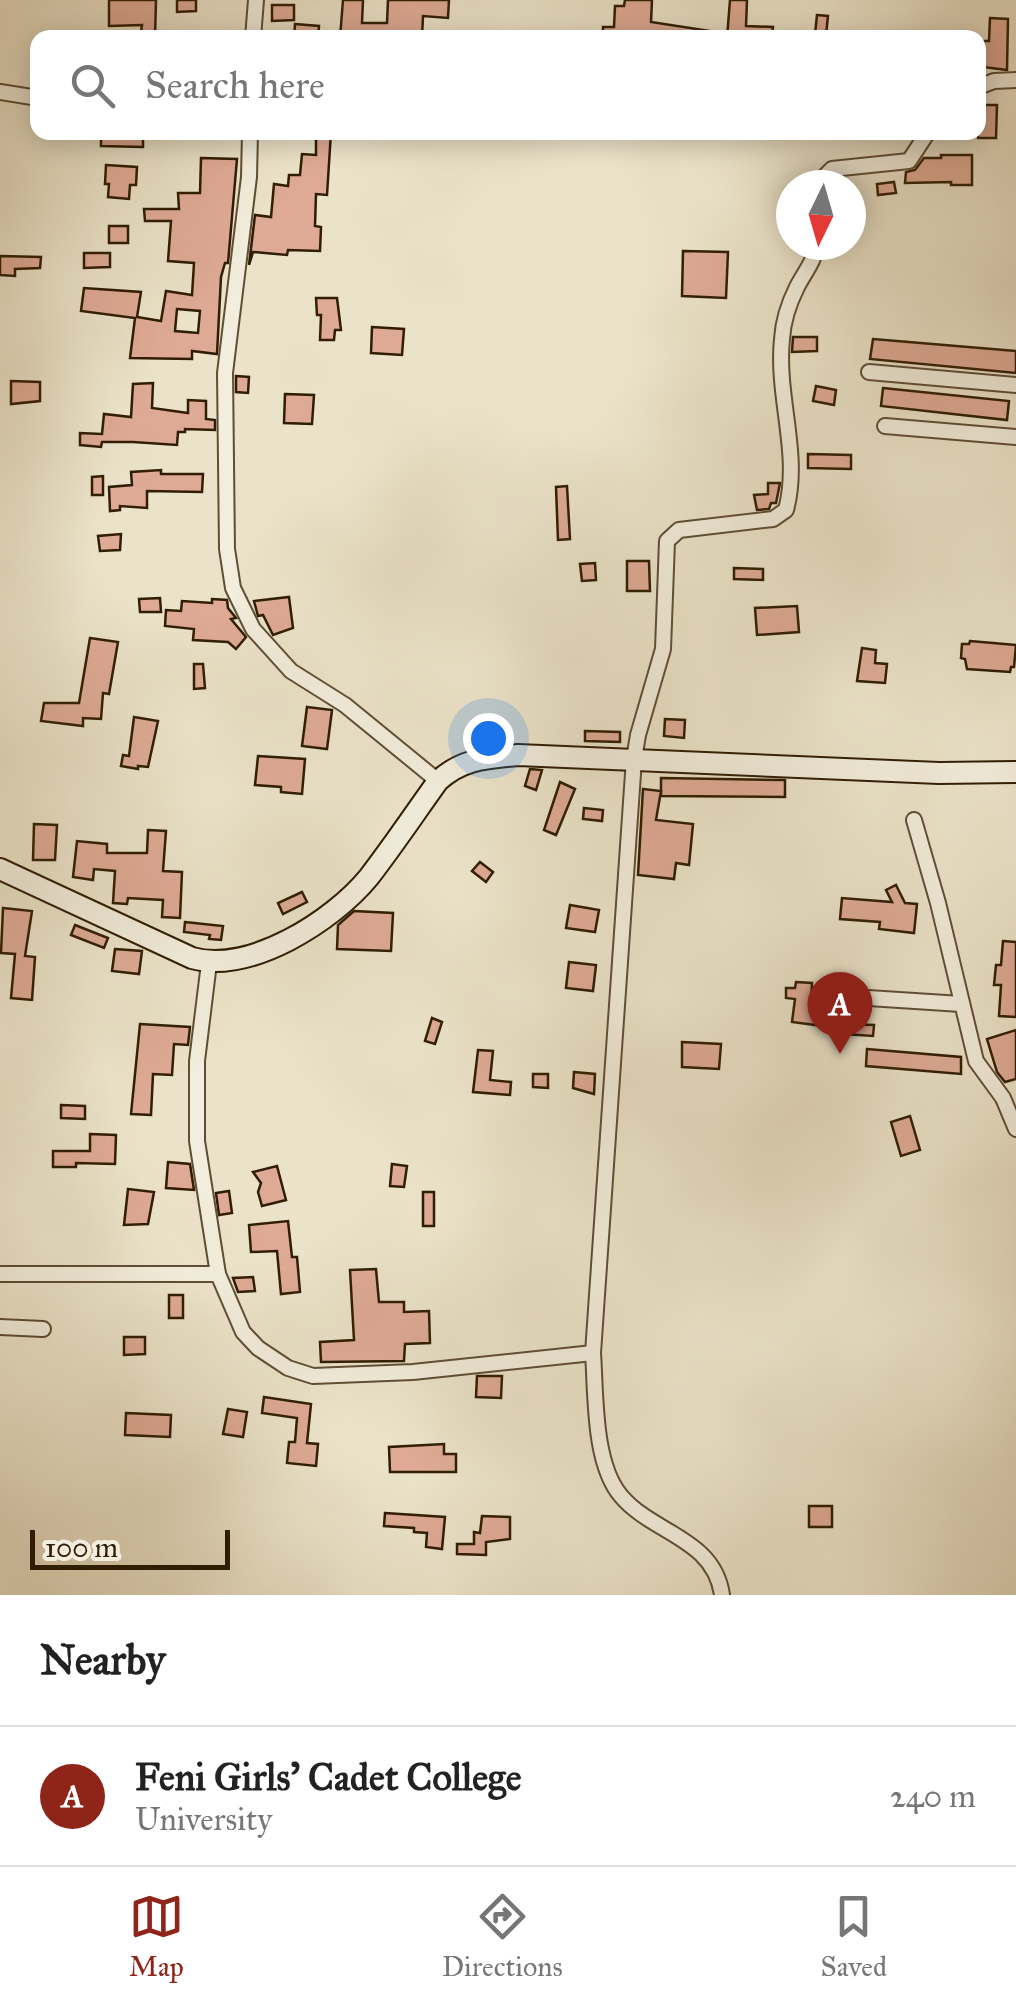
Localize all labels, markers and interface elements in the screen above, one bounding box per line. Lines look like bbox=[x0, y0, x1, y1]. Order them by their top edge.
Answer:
search box bbox=[30, 30, 986, 140]
icon: search bbox=[65, 58, 120, 113]
text: Search here bbox=[145, 62, 325, 108]
north arrow bbox=[776, 170, 866, 260]
your location bbox=[463, 713, 514, 764]
pin: A bbox=[808, 972, 872, 1054]
scale bar bbox=[30, 1525, 230, 1570]
text: 100 m bbox=[45, 1530, 118, 1565]
text: Nearby bbox=[40, 1634, 165, 1686]
text: Feni Girls' Cadet College bbox=[135, 1754, 522, 1800]
text: A bbox=[62, 1777, 83, 1816]
text: 240 m bbox=[890, 1777, 976, 1816]
text: University bbox=[135, 1800, 272, 1839]
tab: Map bbox=[129, 1889, 184, 1984]
tab: Directions bbox=[442, 1889, 563, 1984]
tab: Saved bbox=[821, 1889, 887, 1984]

